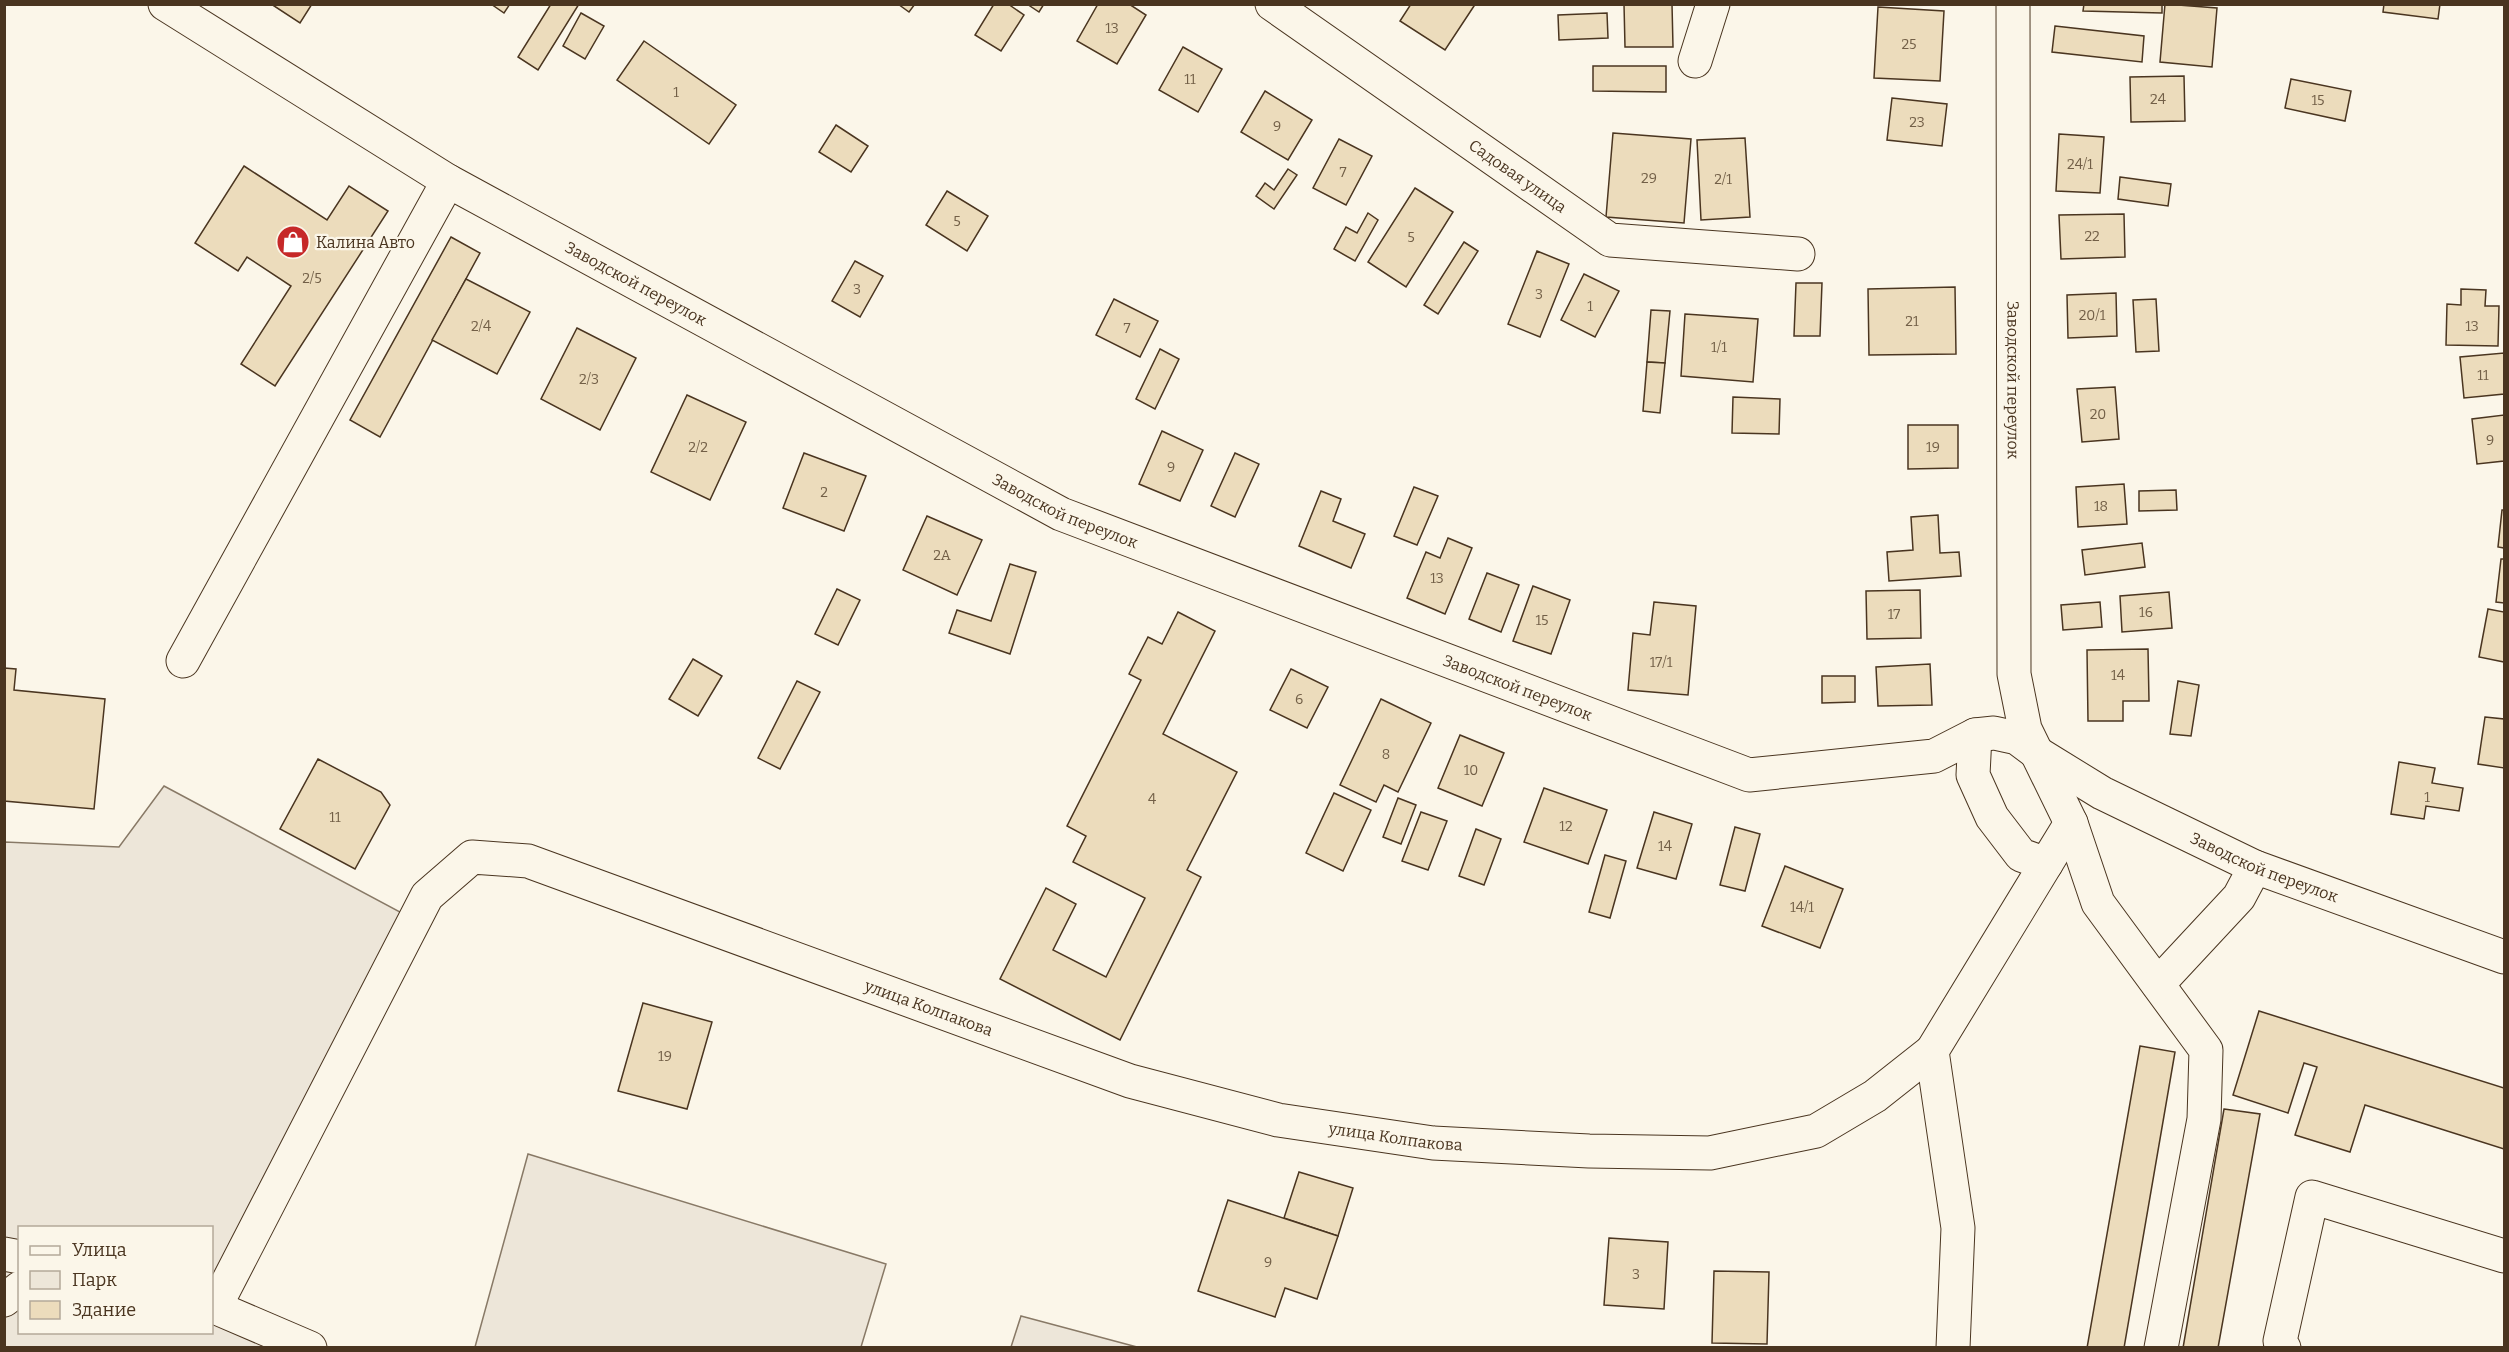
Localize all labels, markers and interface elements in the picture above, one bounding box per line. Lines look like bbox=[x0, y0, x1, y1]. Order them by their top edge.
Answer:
house number: 13 bbox=[1105, 20, 1119, 37]
house number: 25 bbox=[1901, 36, 1917, 53]
house number: 11 bbox=[1184, 71, 1196, 88]
house number: 1 bbox=[673, 84, 679, 101]
house number: 24 bbox=[2150, 91, 2166, 108]
house number: 15 bbox=[2311, 92, 2325, 109]
house number: 23 bbox=[1909, 114, 1925, 131]
house number: 9 bbox=[1273, 118, 1281, 135]
street label: Садовая улица bbox=[1466, 135, 1571, 216]
house number: 24/1 bbox=[2067, 156, 2093, 173]
house number: 7 bbox=[1339, 164, 1347, 181]
house number: 29 bbox=[1641, 170, 1657, 187]
house number: 2/1 bbox=[1714, 171, 1732, 188]
house number: 5 bbox=[953, 213, 961, 230]
shop icon: Калина Авто bbox=[275, 224, 311, 260]
house number: 22 bbox=[2084, 228, 2100, 245]
house number: 5 bbox=[1407, 229, 1415, 246]
place label: Калина Авто bbox=[316, 233, 415, 252]
street label: Заводской переулок bbox=[562, 237, 711, 330]
house number: 2/5 bbox=[302, 270, 322, 287]
house number: 3 bbox=[853, 281, 861, 298]
house number: 3 bbox=[1535, 286, 1543, 303]
house number: 1 bbox=[1587, 298, 1593, 315]
street label: Заводской переулок bbox=[2004, 301, 2023, 460]
house number: 20/1 bbox=[2079, 307, 2106, 324]
house number: 21 bbox=[1905, 313, 1919, 330]
house number: 2/4 bbox=[471, 318, 491, 335]
house number: 13 bbox=[2465, 318, 2479, 335]
house number: 7 bbox=[1123, 320, 1131, 337]
house number: 1/1 bbox=[1711, 339, 1727, 356]
house number: 11 bbox=[2477, 367, 2489, 384]
house number: 2/3 bbox=[579, 371, 599, 388]
house number: 20 bbox=[2090, 406, 2106, 423]
house number: 9 bbox=[2486, 432, 2494, 449]
house number: 2/2 bbox=[688, 439, 708, 456]
house number: 19 bbox=[1926, 439, 1940, 456]
house number: 9 bbox=[1167, 459, 1175, 476]
street label: Заводской переулок bbox=[989, 469, 1141, 552]
house number: 2 bbox=[820, 484, 828, 501]
house number: 18 bbox=[2094, 498, 2108, 515]
house number: 2А bbox=[933, 547, 951, 564]
house number: 13 bbox=[1430, 570, 1444, 587]
house number: 16 bbox=[2139, 604, 2153, 621]
house number: 17 bbox=[1888, 606, 1900, 623]
house number: 15 bbox=[1535, 612, 1549, 629]
street label: Заводской переулок bbox=[1441, 650, 1596, 724]
house number: 17/1 bbox=[1650, 654, 1673, 671]
house number: 14 bbox=[2111, 667, 2125, 684]
house number: 6 bbox=[1295, 691, 1303, 708]
house number: 8 bbox=[1382, 746, 1390, 763]
house number: 10 bbox=[1464, 762, 1478, 779]
house number: 1 bbox=[2424, 789, 2430, 806]
house number: 4 bbox=[1148, 791, 1156, 808]
house number: 11 bbox=[329, 809, 341, 826]
house number: 12 bbox=[1559, 818, 1573, 835]
street label: Заводской переулок bbox=[2188, 828, 2341, 906]
house number: 14 bbox=[1658, 838, 1672, 855]
house number: 14/1 bbox=[1790, 899, 1814, 916]
street label: улица Колпакова bbox=[861, 975, 996, 1040]
house number: 19 bbox=[658, 1048, 672, 1065]
street label: улица Колпакова bbox=[1327, 1118, 1463, 1154]
legend bbox=[18, 1226, 213, 1334]
text: Улица bbox=[72, 1239, 127, 1261]
house number: 9 bbox=[1264, 1254, 1272, 1271]
house number: 3 bbox=[1632, 1266, 1640, 1283]
text: Парк bbox=[72, 1269, 117, 1291]
text: Здание bbox=[72, 1299, 136, 1321]

